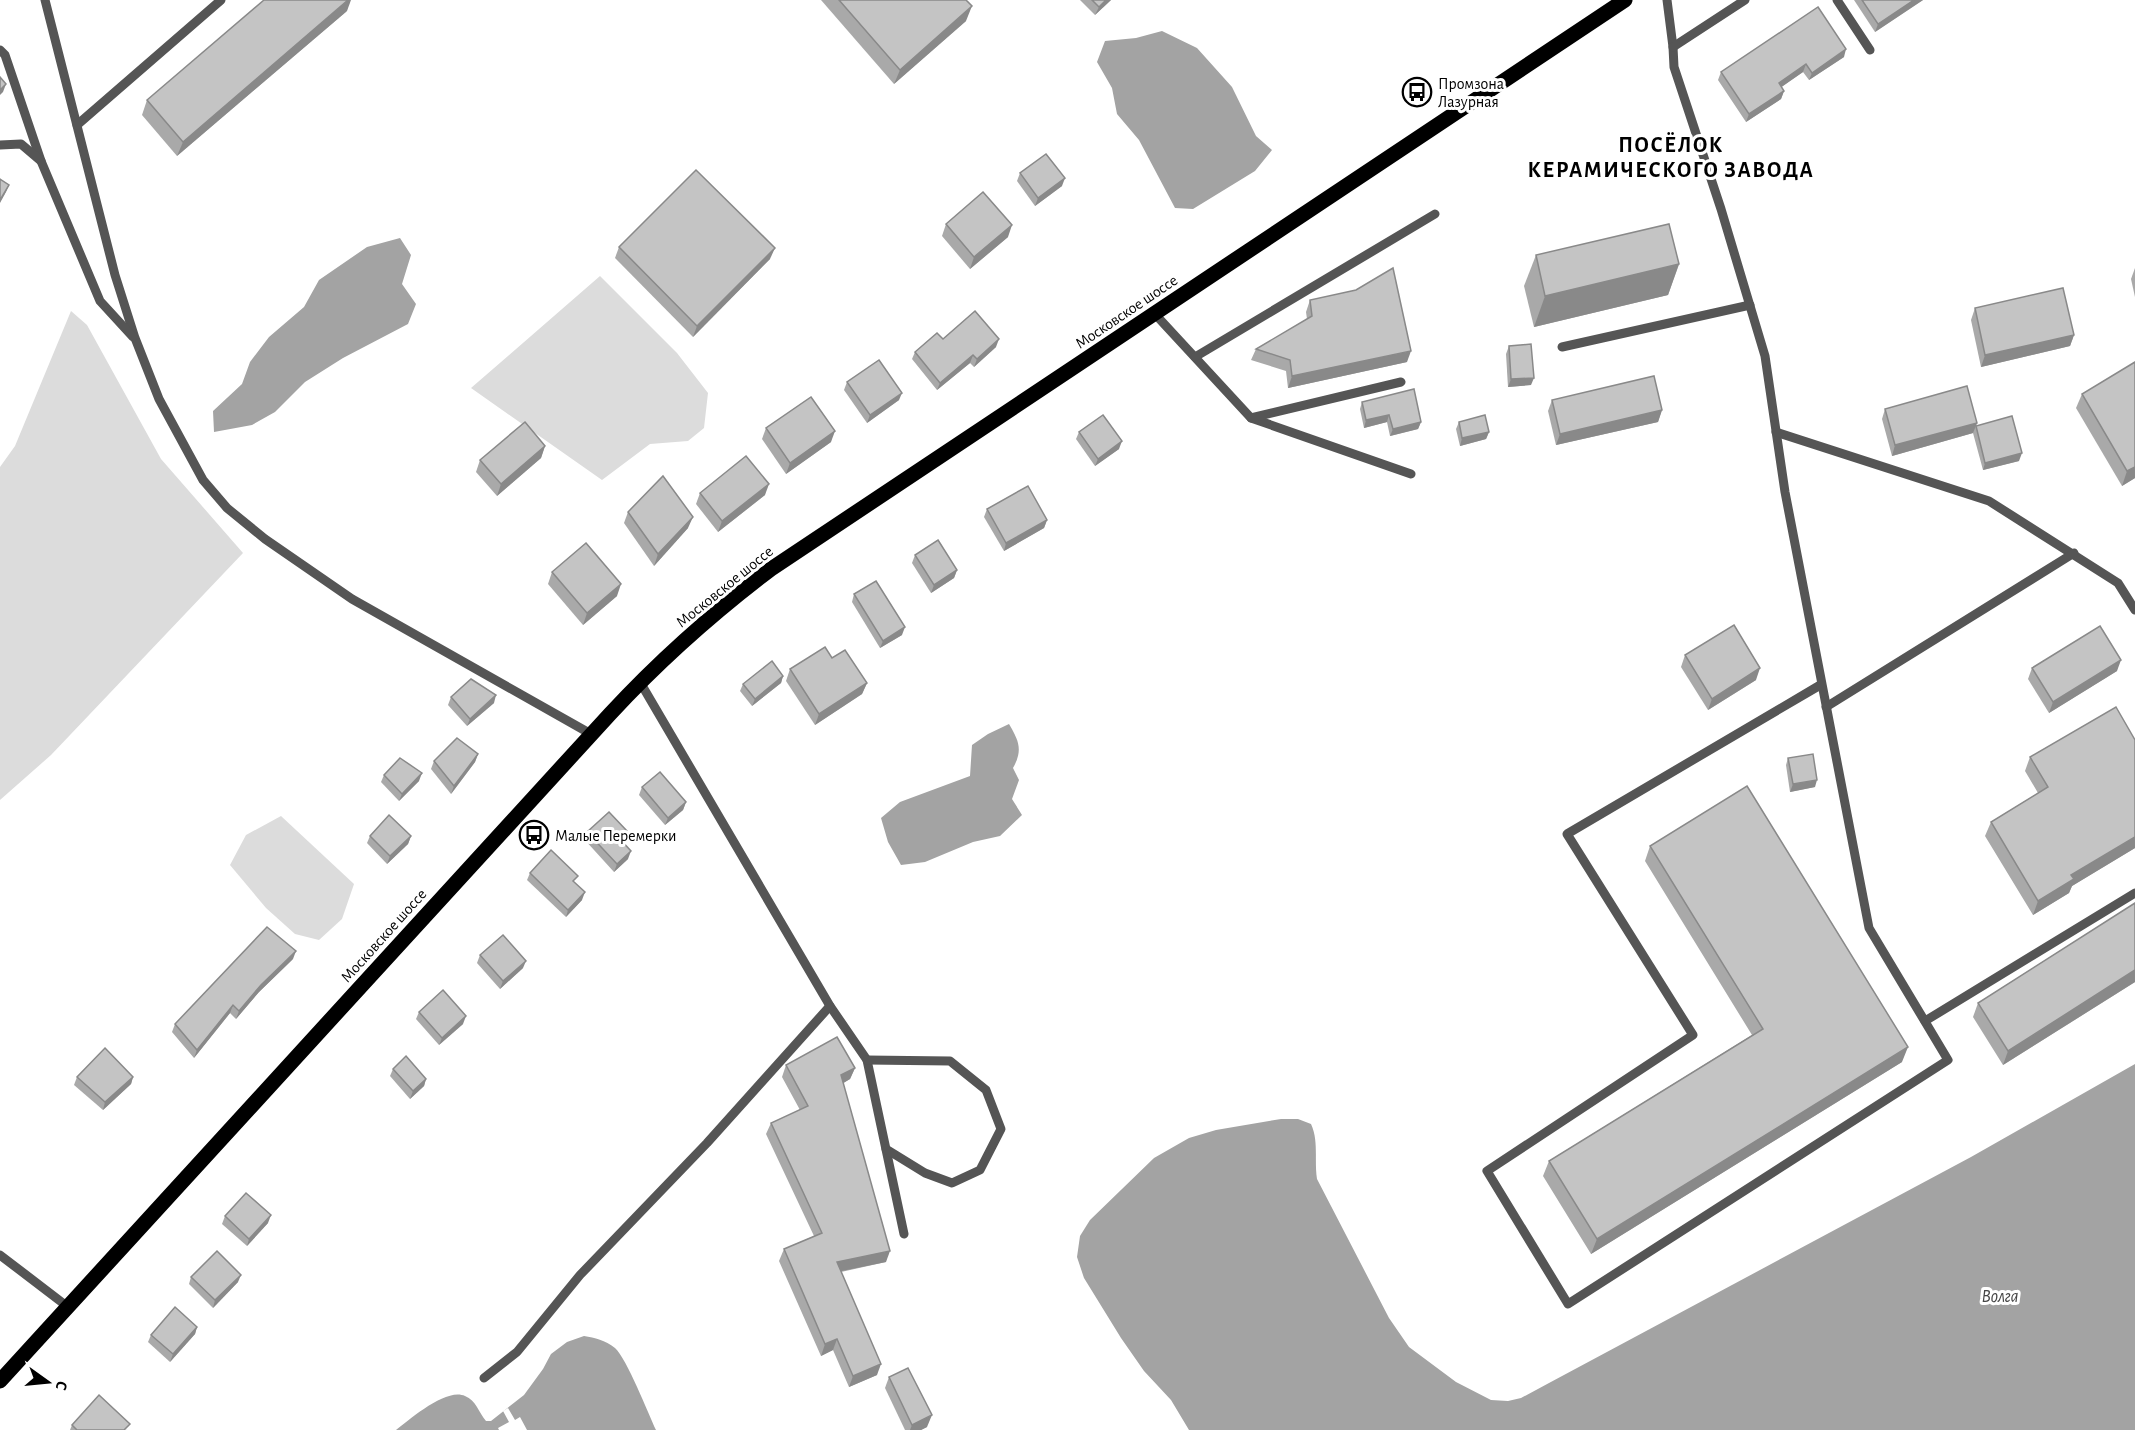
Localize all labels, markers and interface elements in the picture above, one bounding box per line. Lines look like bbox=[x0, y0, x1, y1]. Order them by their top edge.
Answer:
bus stop icon: Промзона Лазурная bbox=[1401, 76, 1433, 108]
place label: Промзона Лазурная bbox=[1438, 76, 1504, 111]
district label: ПОСЁЛОК КЕРАМИЧЕСКОГО ЗАВОДА bbox=[1528, 132, 1814, 181]
street label: Московское шоссе bbox=[1073, 272, 1181, 352]
street label: Московское шоссе bbox=[673, 543, 776, 631]
bus stop icon: Малые Перемерки bbox=[518, 819, 550, 851]
place label: Малые Перемерки bbox=[555, 828, 677, 844]
street label: Московское шоссе bbox=[338, 886, 430, 985]
water label: Волга bbox=[1982, 1288, 2018, 1306]
north arrow bbox=[18, 1352, 78, 1412]
text: С bbox=[53, 1379, 70, 1392]

